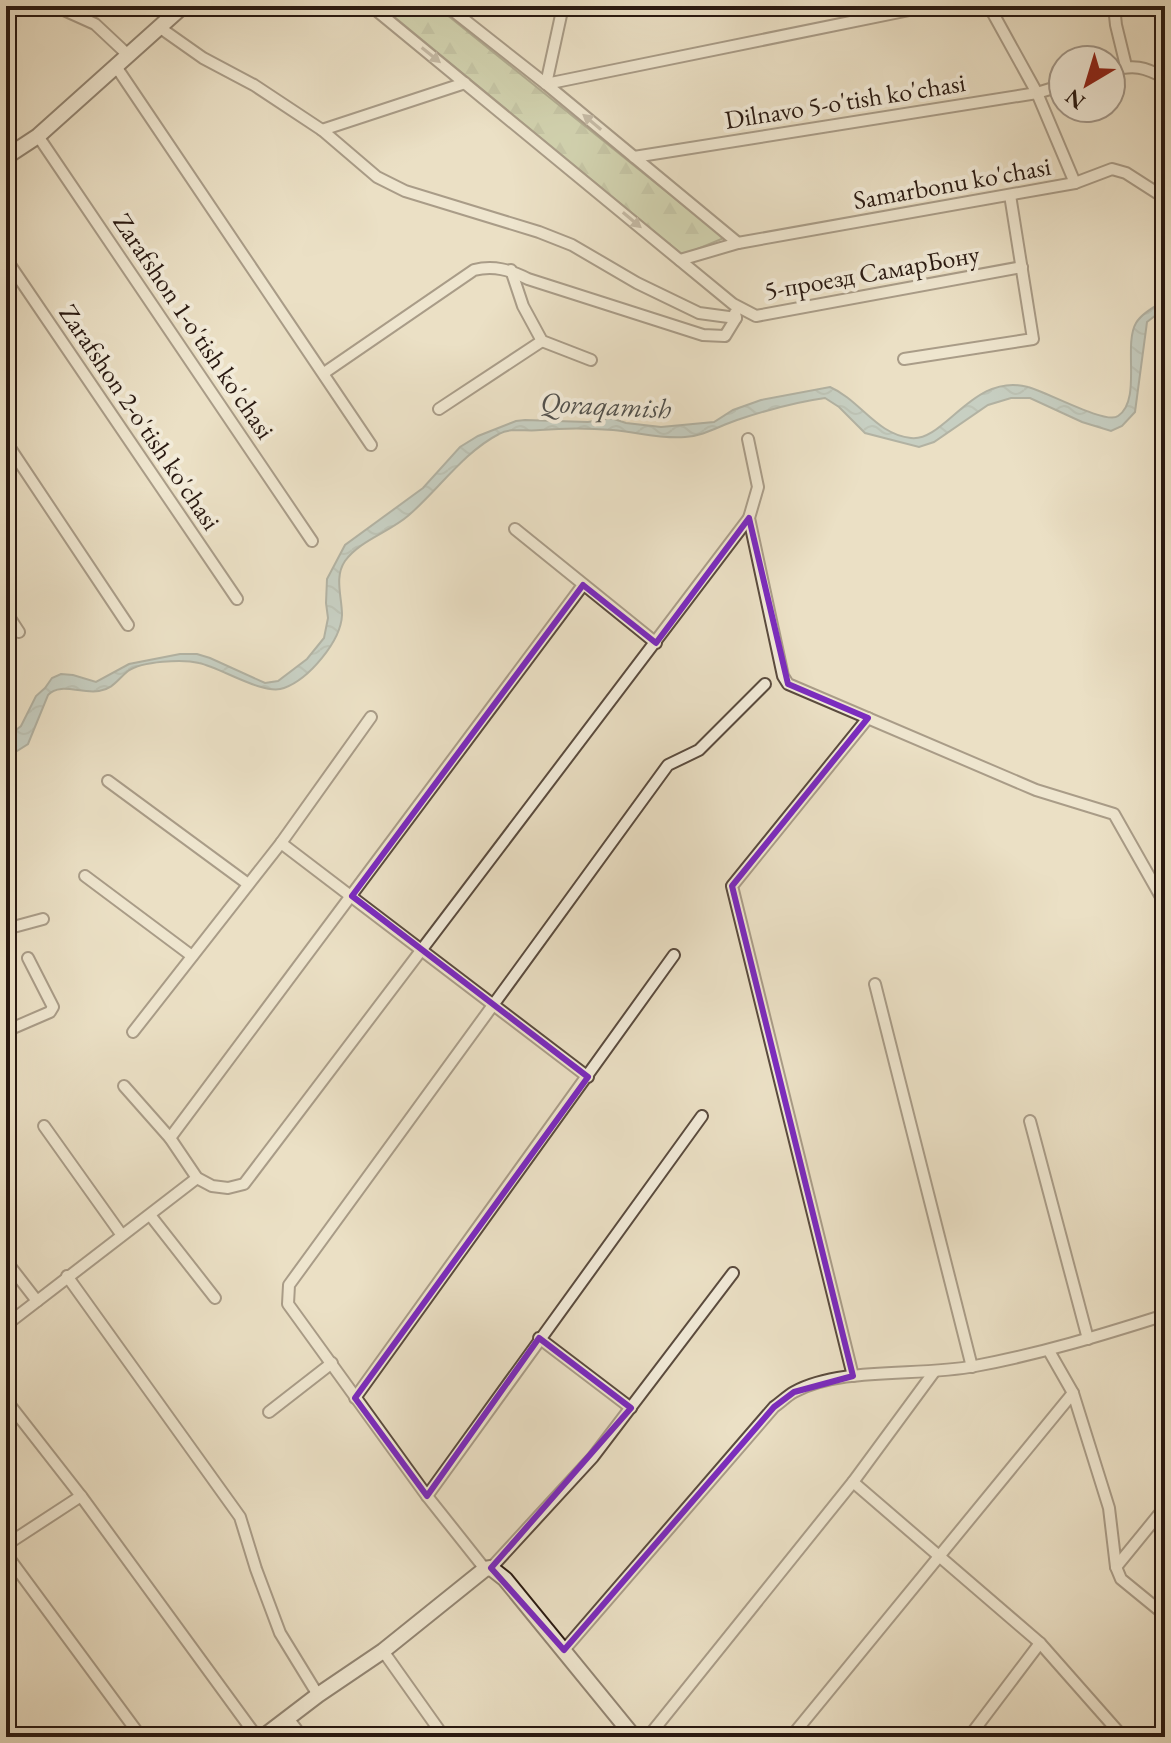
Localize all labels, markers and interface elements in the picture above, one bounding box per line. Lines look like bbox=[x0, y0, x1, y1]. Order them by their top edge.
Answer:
north arrow bbox=[1047, 44, 1127, 124]
one-way arrow bbox=[421, 47, 441, 63]
street label: Dilnavo 5-o'tish ko'chasi bbox=[722, 65, 968, 137]
text: N bbox=[1059, 82, 1091, 116]
one-way arrow bbox=[582, 114, 602, 131]
street label: Samarbonu ko'chasi bbox=[851, 149, 1053, 217]
street label: Zarafshon 1-o'tish ko'chasi bbox=[106, 206, 282, 446]
one-way arrow bbox=[622, 211, 642, 228]
street label: 5-проезд СамарБону bbox=[762, 236, 983, 308]
street label: Zarafshon 2-o'tish ko'chasi bbox=[52, 297, 228, 537]
water label: Qoraqamish bbox=[540, 384, 673, 427]

